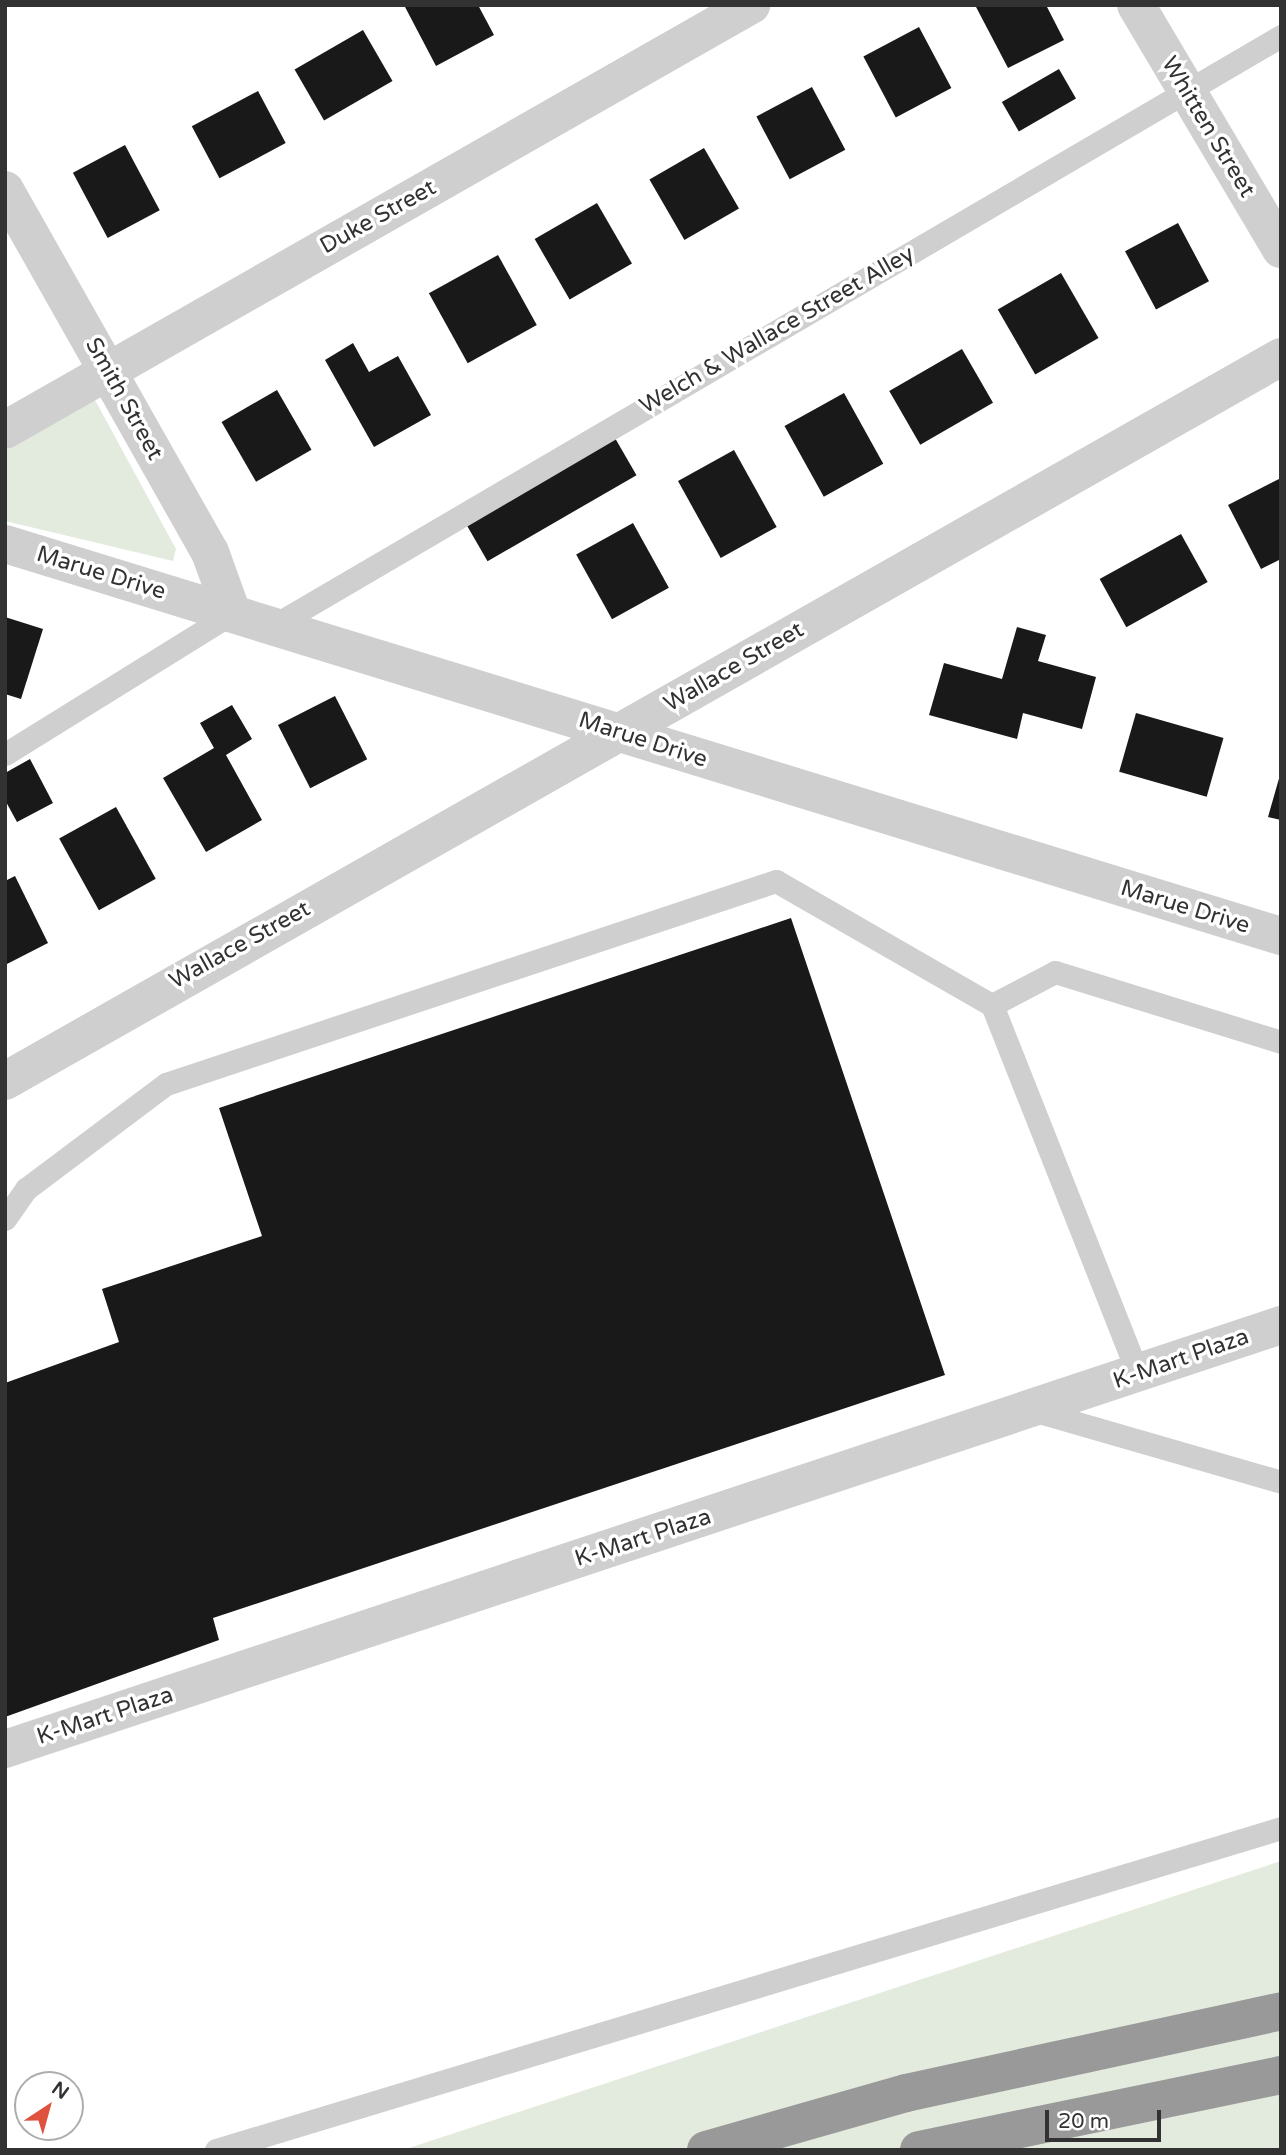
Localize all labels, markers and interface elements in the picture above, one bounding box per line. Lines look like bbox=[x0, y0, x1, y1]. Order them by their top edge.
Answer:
street label: Whitten Street bbox=[1155, 52, 1261, 202]
street label: Duke Street bbox=[315, 174, 441, 260]
street label: Welch & Wallace Street Alley bbox=[635, 240, 919, 420]
street label: Smith Street bbox=[79, 333, 169, 465]
street label: Marue Drive bbox=[33, 540, 169, 606]
street label: Wallace Street bbox=[659, 616, 809, 718]
street label: Marue Drive bbox=[575, 706, 711, 774]
street label: Marue Drive bbox=[1117, 874, 1253, 940]
street label: Wallace Street bbox=[165, 895, 315, 995]
street label: K-Mart Plaza bbox=[1109, 1323, 1253, 1395]
street label: K-Mart Plaza bbox=[571, 1503, 715, 1573]
street label: K-Mart Plaza bbox=[33, 1681, 177, 1751]
north arrow bbox=[14, 2071, 84, 2141]
text: N bbox=[48, 2077, 73, 2104]
scale bar bbox=[1048, 2096, 1164, 2140]
text: 20 m bbox=[1058, 2109, 1109, 2134]

